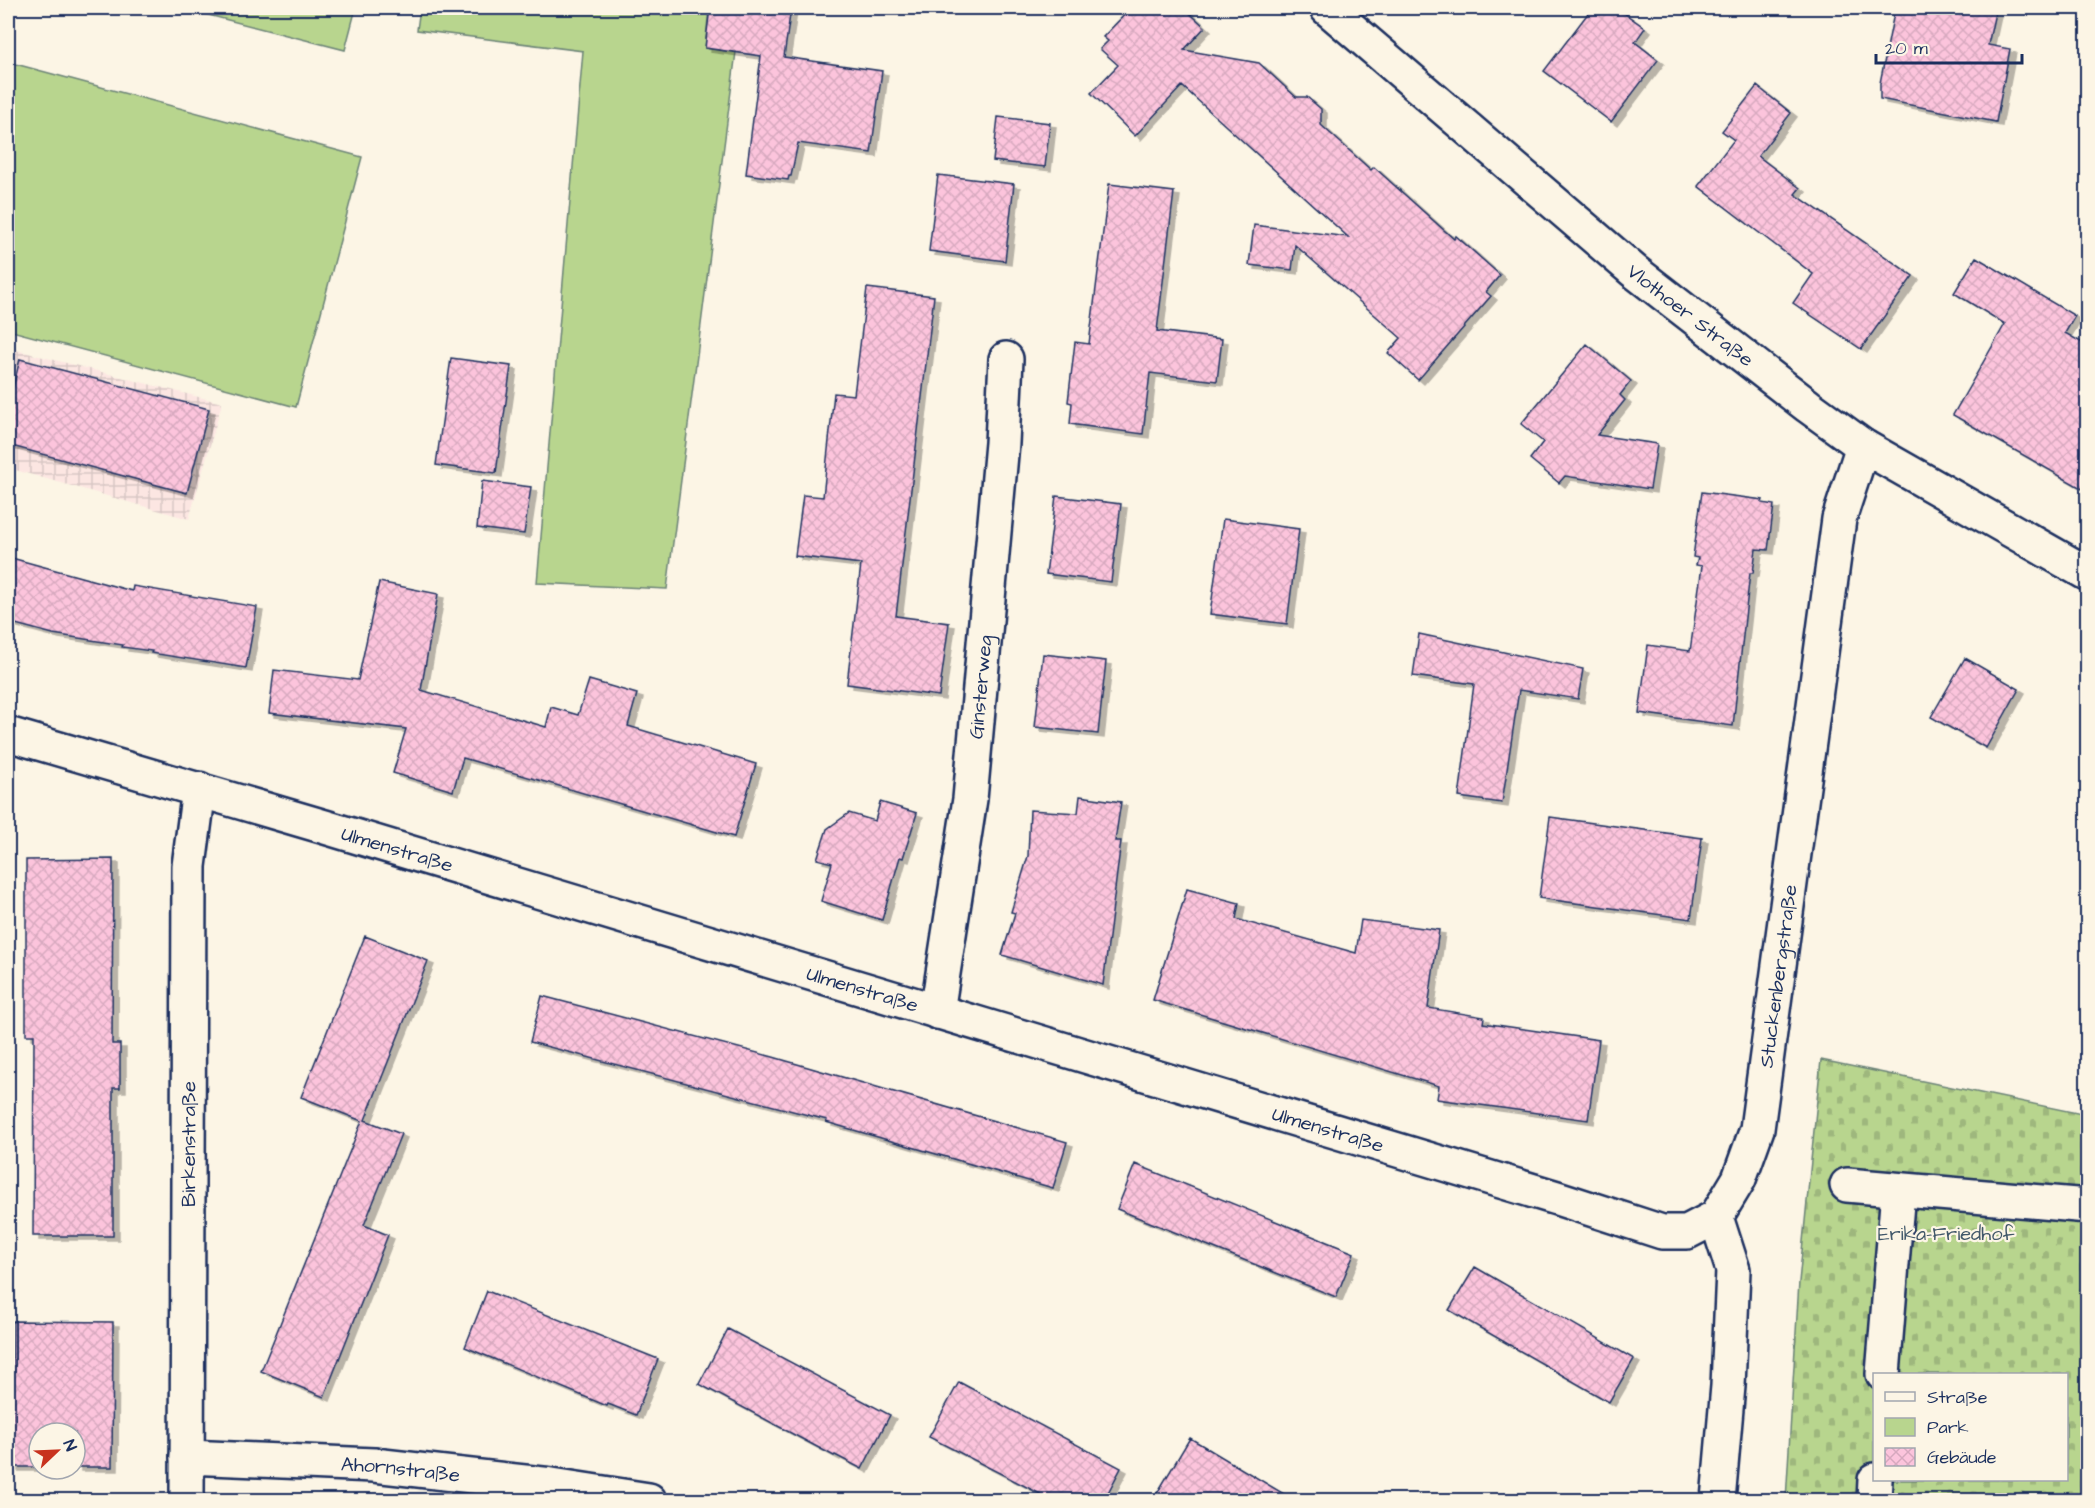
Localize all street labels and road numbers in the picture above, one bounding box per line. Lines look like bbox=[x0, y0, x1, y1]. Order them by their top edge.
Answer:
street label: Vlothoer Straße bbox=[1621, 258, 1759, 374]
street label: Ginsterweg bbox=[962, 634, 1001, 740]
street label: Ulmenstraße bbox=[338, 820, 457, 880]
street label: Stuckenbergstraße bbox=[1752, 883, 1805, 1070]
street label: Ulmenstraße bbox=[803, 960, 922, 1020]
street label: Birkenstraße bbox=[175, 1081, 203, 1207]
street label: Ulmenstraße bbox=[1269, 1100, 1387, 1160]
street label: Ahornstraße bbox=[340, 1451, 462, 1490]

